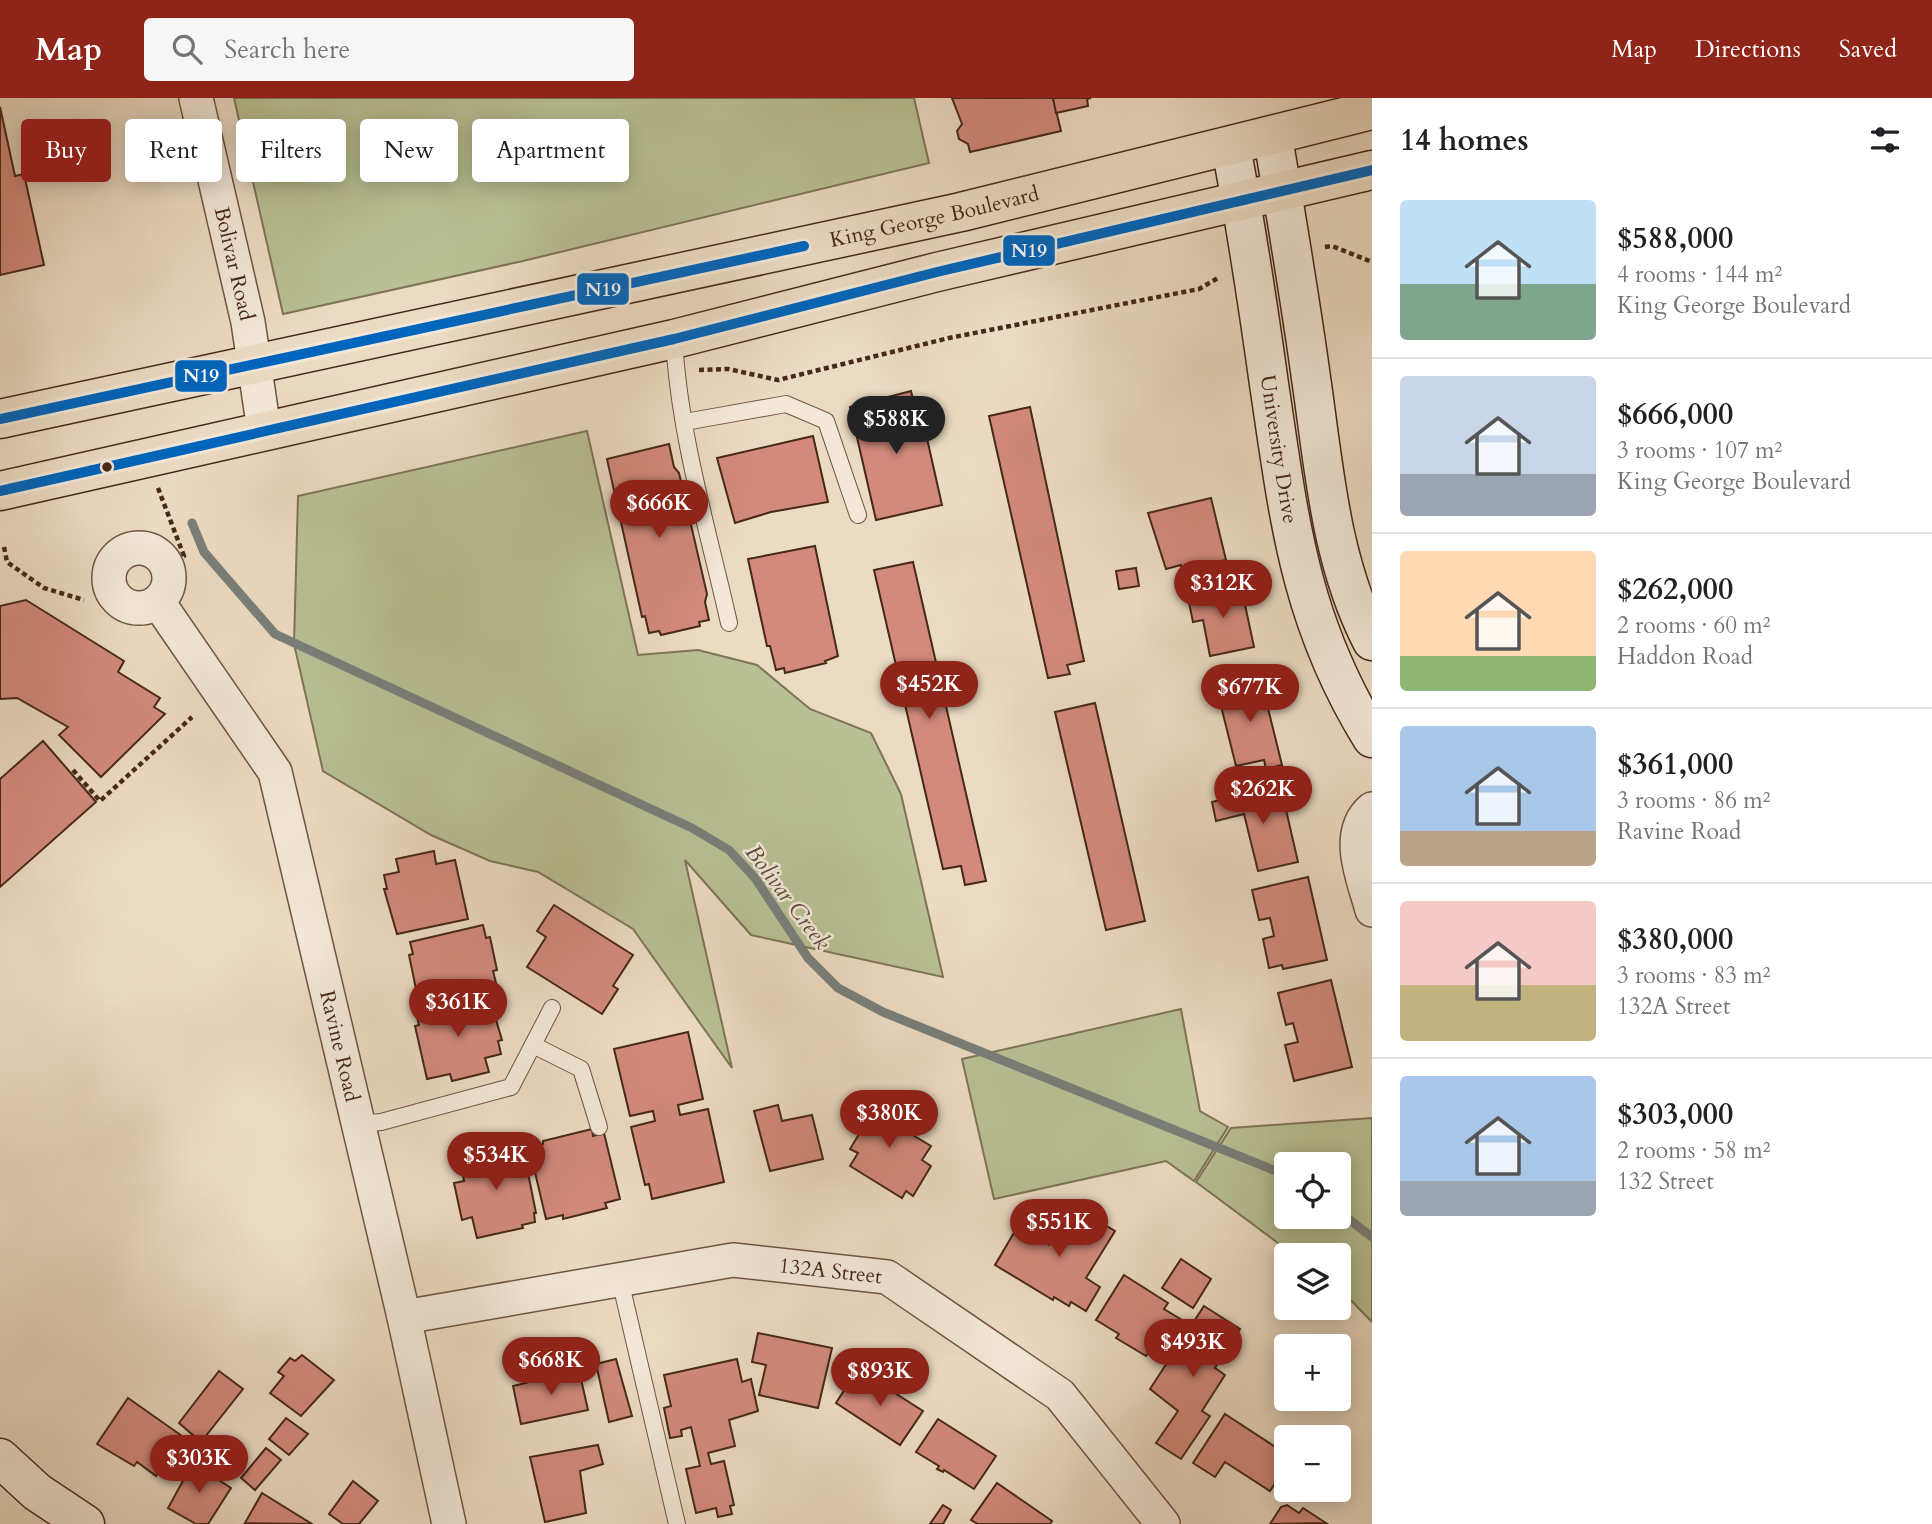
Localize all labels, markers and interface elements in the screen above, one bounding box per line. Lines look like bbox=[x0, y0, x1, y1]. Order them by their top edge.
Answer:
search box bbox=[144, 18, 634, 81]
text: Map bbox=[35, 27, 102, 72]
icon: search bbox=[168, 30, 206, 68]
text: Search here bbox=[224, 32, 350, 67]
text: Map bbox=[1611, 33, 1657, 66]
text: Directions bbox=[1695, 33, 1801, 66]
text: Saved bbox=[1839, 33, 1897, 66]
chip: Buy bbox=[21, 119, 111, 182]
chip: Rent bbox=[125, 119, 222, 182]
chip: Filters bbox=[236, 119, 346, 182]
chip: New bbox=[360, 119, 458, 182]
chip: Apartment bbox=[472, 119, 629, 182]
text: 14 homes bbox=[1400, 120, 1529, 161]
icon: filters bbox=[1866, 121, 1904, 159]
street label: King George Boulevard bbox=[827, 179, 1042, 254]
street label: Bolivar Road bbox=[207, 204, 262, 323]
text: $588,000 bbox=[1617, 218, 1733, 259]
icon: home bbox=[1456, 228, 1540, 312]
line badge: N19 bbox=[1002, 234, 1056, 267]
text: N19 bbox=[1011, 238, 1047, 264]
text: 4 rooms · 144 m² bbox=[1617, 259, 1782, 290]
line badge: N19 bbox=[576, 272, 630, 306]
text: N19 bbox=[585, 277, 621, 303]
text: King George Boulevard bbox=[1617, 290, 1851, 321]
line badge: N19 bbox=[174, 359, 228, 393]
text: N19 bbox=[183, 363, 219, 389]
street label: University Drive bbox=[1253, 373, 1305, 526]
text: $666,000 bbox=[1617, 394, 1733, 435]
pin: $588K bbox=[847, 396, 945, 456]
text: $588K bbox=[863, 403, 929, 434]
icon: home bbox=[1456, 404, 1540, 488]
text: 3 rooms · 107 m² bbox=[1617, 435, 1782, 466]
unlabelled marker bbox=[100, 460, 114, 474]
text: King George Boulevard bbox=[1617, 466, 1851, 497]
pin: $666K bbox=[610, 480, 708, 540]
text: $666K bbox=[626, 487, 692, 518]
pin: $312K bbox=[1174, 560, 1272, 620]
text: $312K bbox=[1190, 567, 1256, 598]
text: $262,000 bbox=[1617, 569, 1733, 610]
icon: home bbox=[1456, 579, 1540, 663]
text: 2 rooms · 60 m² bbox=[1617, 610, 1770, 641]
text: Haddon Road bbox=[1617, 641, 1753, 672]
pin: $452K bbox=[880, 662, 978, 721]
pin: $677K bbox=[1201, 664, 1299, 724]
text: $452K bbox=[896, 668, 962, 699]
text: $677K bbox=[1217, 671, 1283, 702]
text: $361,000 bbox=[1617, 744, 1733, 785]
icon: home bbox=[1456, 754, 1540, 838]
pin: $262K bbox=[1214, 766, 1312, 826]
text: $262K bbox=[1230, 773, 1296, 804]
text: 3 rooms · 86 m² bbox=[1617, 785, 1770, 816]
text: Ravine Road bbox=[1617, 816, 1741, 847]
water label: Bolivar Creek bbox=[738, 838, 838, 957]
text: $380,000 bbox=[1617, 919, 1733, 960]
icon: home bbox=[1456, 929, 1540, 1013]
text: 3 rooms · 83 m² bbox=[1617, 960, 1770, 991]
pin: $361K bbox=[409, 979, 507, 1039]
text: $361K bbox=[425, 986, 491, 1017]
street label: Ravine Road bbox=[313, 988, 367, 1105]
text: 132A Street bbox=[1617, 991, 1730, 1022]
pin: $380K bbox=[840, 1090, 938, 1150]
text: $303,000 bbox=[1617, 1094, 1733, 1135]
text: $380K bbox=[856, 1097, 922, 1128]
icon: home bbox=[1456, 1104, 1540, 1188]
pin: $534K bbox=[447, 1132, 545, 1192]
text: 2 rooms · 58 m² bbox=[1617, 1135, 1770, 1166]
text: $534K bbox=[463, 1139, 529, 1170]
map controls bbox=[1274, 1152, 1351, 1502]
button: locate bbox=[1274, 1152, 1351, 1229]
text: 132 Street bbox=[1617, 1166, 1714, 1197]
pin: $551K bbox=[1010, 1200, 1108, 1259]
text: $551K bbox=[1026, 1206, 1092, 1237]
button: layers bbox=[1274, 1243, 1351, 1320]
street label: 132A Street bbox=[777, 1251, 884, 1291]
pin: $493K bbox=[1144, 1320, 1242, 1379]
text: $493K bbox=[1160, 1326, 1226, 1357]
button: + bbox=[1274, 1334, 1351, 1411]
pin: $668K bbox=[502, 1338, 600, 1397]
text: $668K bbox=[518, 1344, 584, 1375]
pin: $893K bbox=[831, 1348, 929, 1408]
text: $893K bbox=[847, 1355, 913, 1386]
button: − bbox=[1274, 1425, 1351, 1502]
pin: $303K bbox=[150, 1436, 248, 1495]
text: $303K bbox=[166, 1442, 232, 1473]

